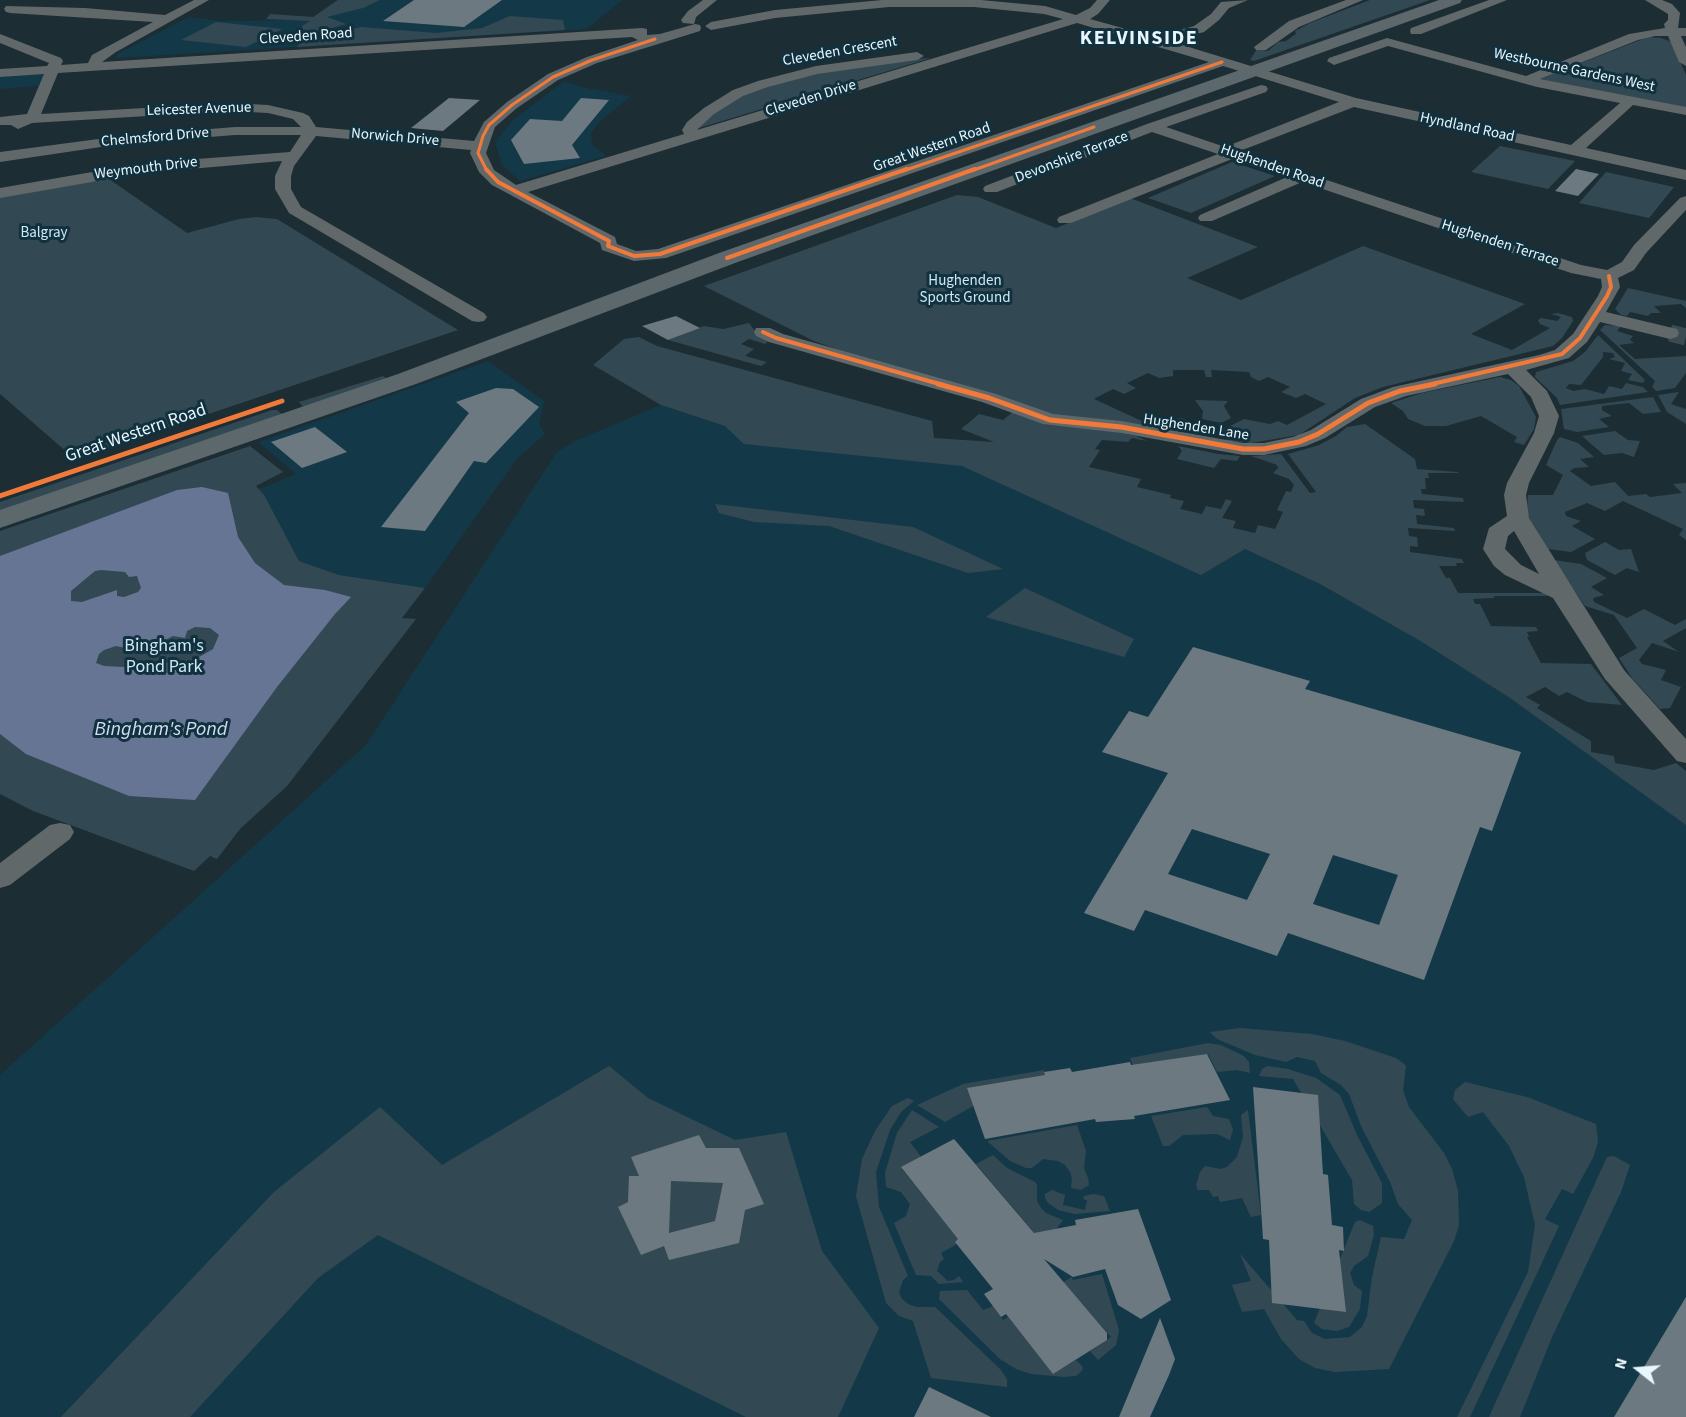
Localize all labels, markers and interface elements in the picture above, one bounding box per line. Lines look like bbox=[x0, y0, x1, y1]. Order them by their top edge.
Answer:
street label: Cleveden Road bbox=[259, 25, 353, 49]
district label: KELVINSIDE bbox=[1080, 28, 1198, 52]
street label: Cleveden Crescent bbox=[781, 33, 899, 71]
street label: Westbourne Gardens West bbox=[1492, 45, 1656, 97]
street label: Cleveden Drive bbox=[764, 77, 858, 121]
street label: Leicester Avenue bbox=[146, 99, 252, 121]
street label: Hyndland Road bbox=[1418, 109, 1516, 147]
street label: Great Western Road bbox=[871, 119, 993, 177]
street label: Chelmsford Drive bbox=[100, 124, 210, 152]
street label: Norwich Drive bbox=[350, 125, 440, 151]
street label: Devonshire Terrace bbox=[1013, 128, 1131, 188]
street label: Hughenden Road bbox=[1218, 141, 1326, 193]
street label: Weymouth Drive bbox=[93, 154, 199, 184]
street label: Hughenden Terrace bbox=[1439, 217, 1561, 271]
park label: Balgray bbox=[20, 225, 68, 243]
park label: Hughenden Sports Ground bbox=[919, 273, 1011, 308]
street label: Great Western Road bbox=[63, 400, 209, 468]
street label: Hughenden Lane bbox=[1142, 411, 1250, 445]
park label: Bingham's Pond Park bbox=[124, 636, 204, 678]
water label: Bingham's Pond bbox=[94, 719, 228, 743]
north arrow bbox=[1608, 1339, 1668, 1399]
text: N bbox=[1609, 1355, 1633, 1372]

